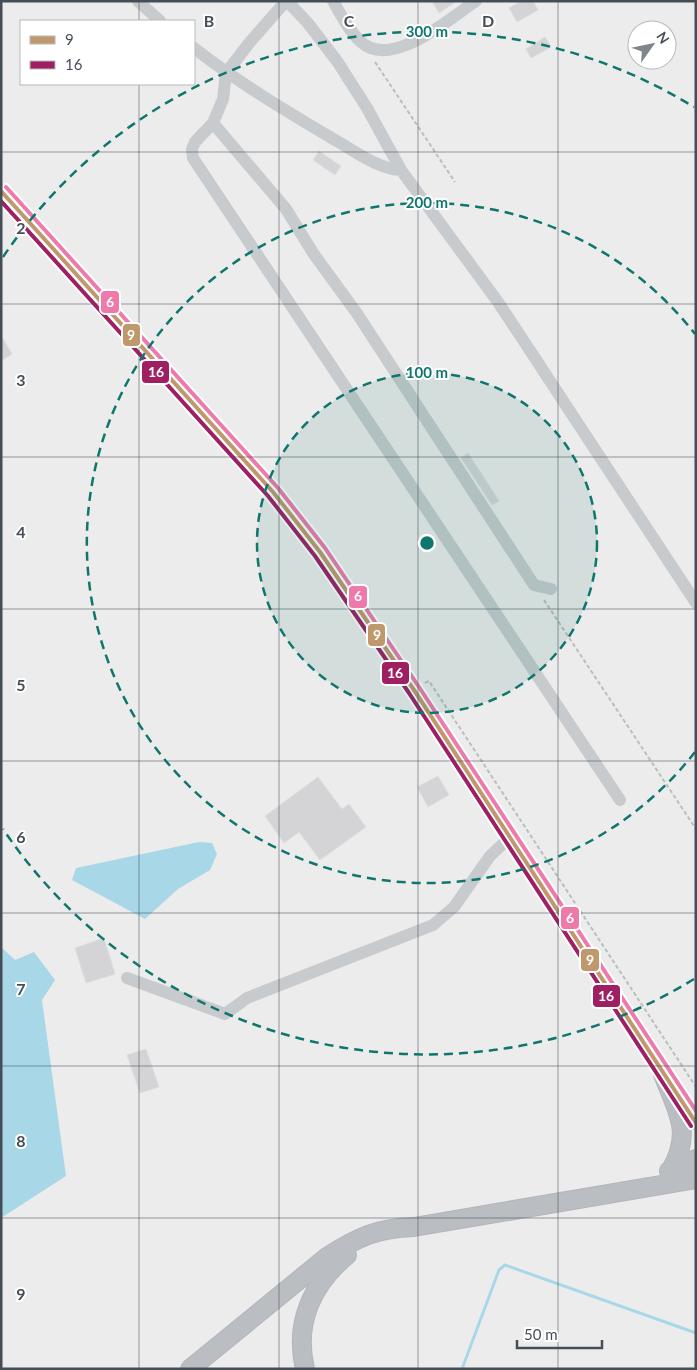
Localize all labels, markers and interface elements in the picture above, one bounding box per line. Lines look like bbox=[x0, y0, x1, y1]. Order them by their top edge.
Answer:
text: B bbox=[204, 11, 214, 30]
text: C bbox=[344, 11, 355, 30]
text: D bbox=[482, 11, 494, 30]
legend bbox=[20, 20, 195, 85]
north arrow bbox=[627, 20, 677, 70]
text: 300 m bbox=[406, 22, 448, 40]
text: N bbox=[653, 28, 673, 47]
text: 9 bbox=[65, 30, 74, 48]
text: 16 bbox=[65, 55, 83, 73]
text: 200 m bbox=[406, 193, 448, 211]
text: 2 bbox=[16, 218, 26, 237]
line badge: 6 bbox=[100, 290, 120, 314]
text: 6 bbox=[106, 293, 114, 310]
line badge: 9 bbox=[122, 323, 141, 347]
text: 9 bbox=[127, 326, 135, 343]
line badge: 16 bbox=[141, 360, 170, 384]
text: 16 bbox=[148, 363, 164, 380]
text: 100 m bbox=[406, 363, 448, 381]
text: 3 bbox=[16, 370, 26, 389]
text: 4 bbox=[16, 522, 26, 541]
centre of rings bbox=[418, 534, 436, 552]
line badge: 6 bbox=[348, 585, 368, 609]
text: 6 bbox=[354, 587, 362, 604]
line badge: 9 bbox=[367, 623, 386, 647]
text: 9 bbox=[373, 626, 381, 643]
line badge: 16 bbox=[381, 661, 410, 685]
text: 16 bbox=[387, 664, 403, 681]
text: 5 bbox=[16, 675, 26, 694]
text: 6 bbox=[16, 827, 26, 846]
line badge: 6 bbox=[560, 906, 580, 930]
text: 6 bbox=[566, 909, 574, 926]
line badge: 9 bbox=[580, 948, 600, 972]
text: 9 bbox=[586, 951, 594, 968]
text: 7 bbox=[16, 979, 26, 998]
line badge: 16 bbox=[592, 984, 621, 1008]
text: 16 bbox=[598, 987, 614, 1004]
text: 8 bbox=[16, 1131, 26, 1150]
text: 9 bbox=[16, 1284, 26, 1303]
scale bar bbox=[517, 1318, 602, 1350]
text: 50 m bbox=[524, 1325, 558, 1343]

